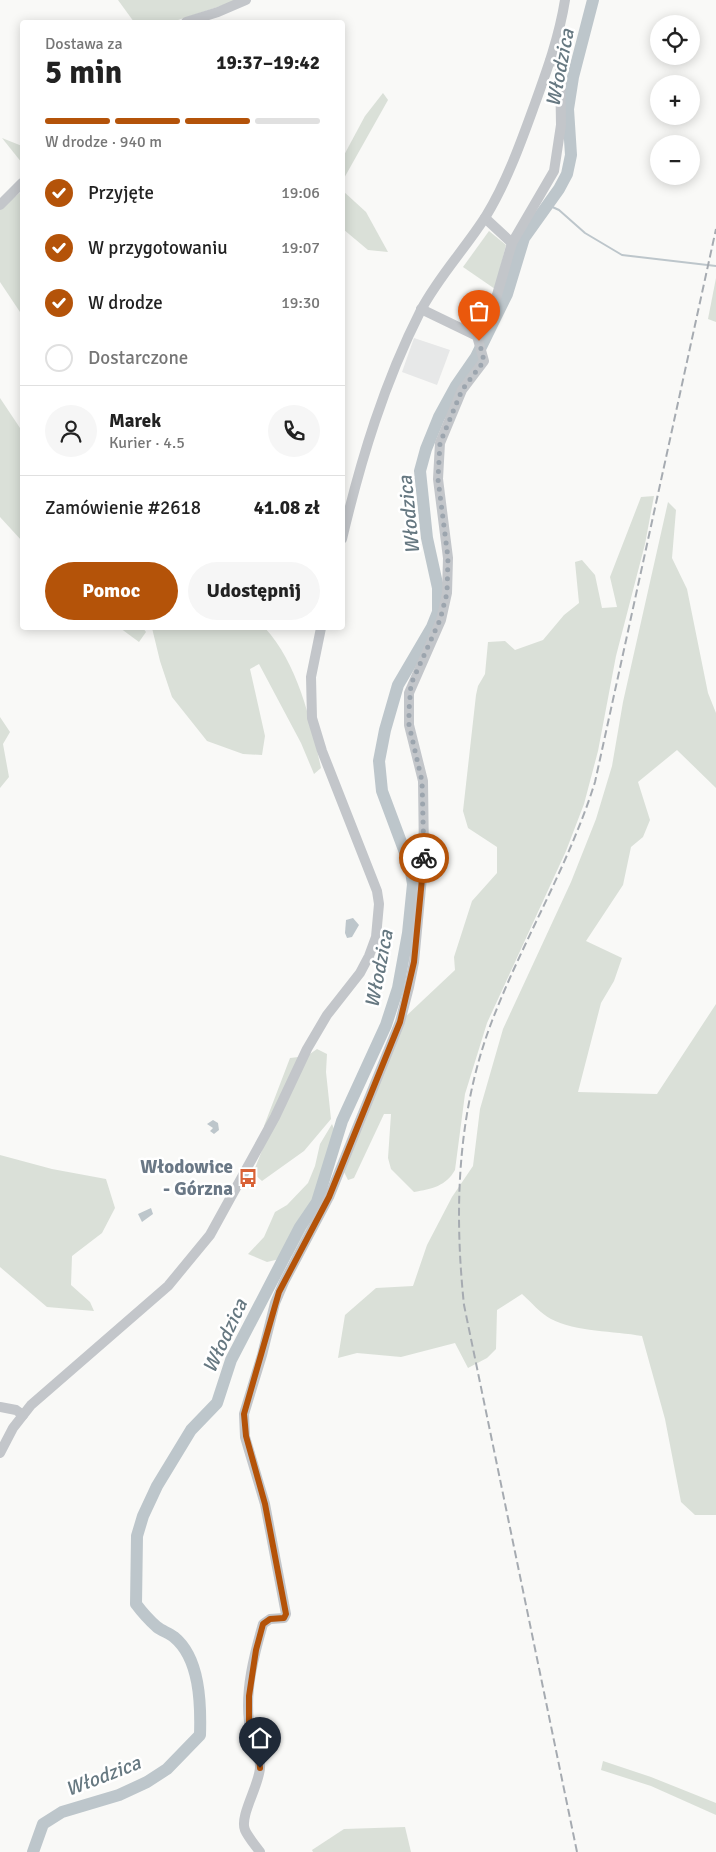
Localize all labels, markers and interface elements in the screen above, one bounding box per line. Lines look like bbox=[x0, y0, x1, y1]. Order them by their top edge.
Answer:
map controls bbox=[650, 15, 700, 185]
button: locate bbox=[650, 15, 700, 65]
water label: Włodzica bbox=[540, 26, 580, 109]
text: Dostawa za bbox=[45, 34, 123, 54]
text: 19:37–19:42 bbox=[216, 51, 320, 75]
text: 5 min bbox=[45, 53, 122, 92]
button: + bbox=[650, 75, 700, 125]
text: W drodze · 940 m bbox=[45, 132, 162, 152]
button: − bbox=[650, 135, 700, 185]
icon: check bbox=[45, 179, 73, 207]
text: Przyjęte bbox=[88, 181, 154, 205]
text: 19:06 bbox=[281, 183, 320, 203]
icon: check bbox=[45, 234, 73, 262]
text: W przygotowaniu bbox=[88, 236, 228, 260]
text: 19:07 bbox=[281, 238, 320, 258]
icon: check bbox=[45, 289, 73, 317]
pin bbox=[458, 290, 500, 341]
text: W drodze bbox=[88, 291, 163, 315]
text: 19:30 bbox=[281, 293, 320, 313]
icon: bag bbox=[465, 297, 493, 325]
text: Dostarczone bbox=[88, 346, 188, 370]
button: person bbox=[45, 405, 97, 457]
button: phone bbox=[268, 405, 320, 457]
text: Marek bbox=[109, 409, 161, 433]
text: Kurier · 4.5 bbox=[109, 433, 185, 453]
water label: Włodzica bbox=[392, 474, 426, 555]
text: Zamówienie #2618 bbox=[45, 496, 201, 520]
text: 41.08 zł bbox=[254, 496, 320, 520]
button: Pomoc bbox=[45, 562, 178, 620]
button: Udostępnij bbox=[188, 562, 320, 620]
courier bbox=[399, 833, 449, 883]
icon: bike bbox=[410, 844, 438, 872]
water label: Włodzica bbox=[359, 927, 399, 1010]
place label: Włodowice - Górzna bbox=[140, 1155, 233, 1201]
bus stop icon: Włodowice - Górzna bbox=[237, 1167, 259, 1189]
water label: Włodzica bbox=[197, 1294, 253, 1377]
pin bbox=[239, 1717, 281, 1768]
icon: home bbox=[246, 1724, 274, 1752]
water label: Włodzica bbox=[62, 1750, 145, 1802]

